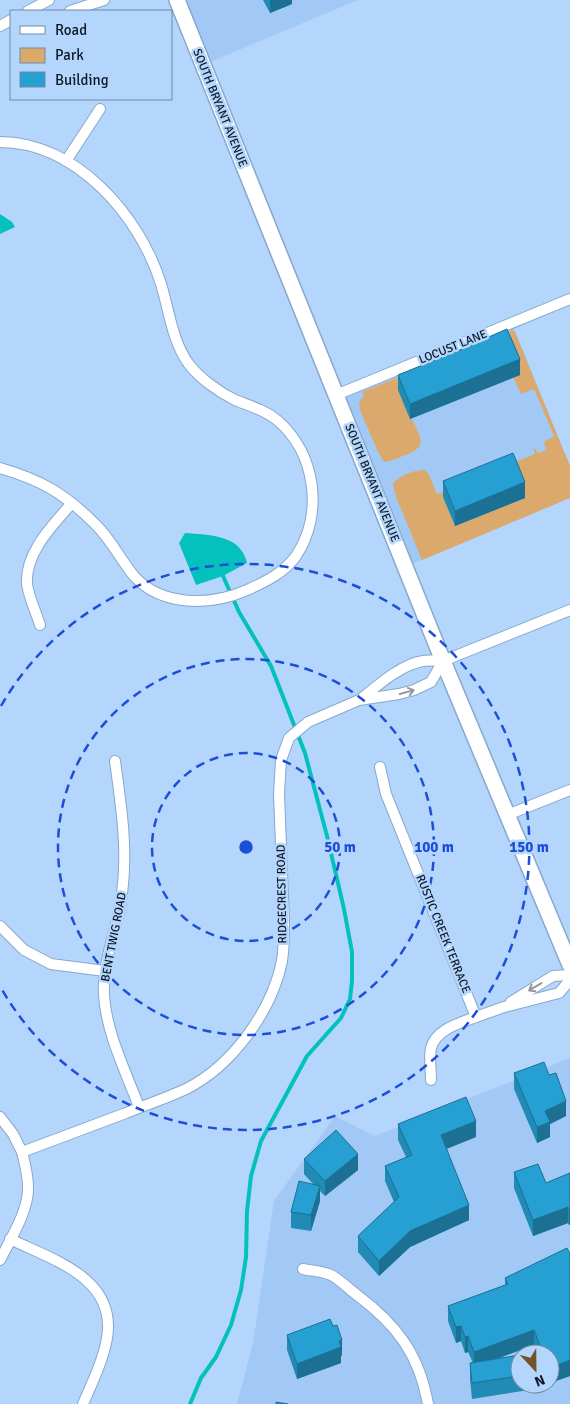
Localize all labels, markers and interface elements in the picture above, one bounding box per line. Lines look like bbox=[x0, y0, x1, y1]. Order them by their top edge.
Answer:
legend bbox=[10, 10, 172, 100]
text: Road bbox=[55, 21, 87, 39]
text: Park bbox=[55, 46, 84, 64]
street label: SOUTH BRYANT AVENUE bbox=[189, 47, 251, 170]
text: Building bbox=[55, 71, 109, 89]
street label: LOCUST LANE bbox=[417, 326, 490, 368]
street label: SOUTH BRYANT AVENUE bbox=[341, 422, 403, 545]
one-way arrow bbox=[399, 687, 415, 696]
centre of rings bbox=[237, 838, 255, 856]
text: 50 m bbox=[324, 838, 356, 856]
text: 100 m bbox=[414, 838, 454, 856]
text: 150 m bbox=[509, 838, 549, 856]
street label: RIDGECREST ROAD bbox=[274, 844, 290, 944]
street label: RUSTIC CREEK TERRACE bbox=[412, 872, 474, 996]
street label: BENT TWIG ROAD bbox=[98, 891, 130, 983]
one-way arrow bbox=[529, 982, 543, 992]
north arrow bbox=[510, 1344, 560, 1394]
text: N bbox=[532, 1371, 547, 1390]

